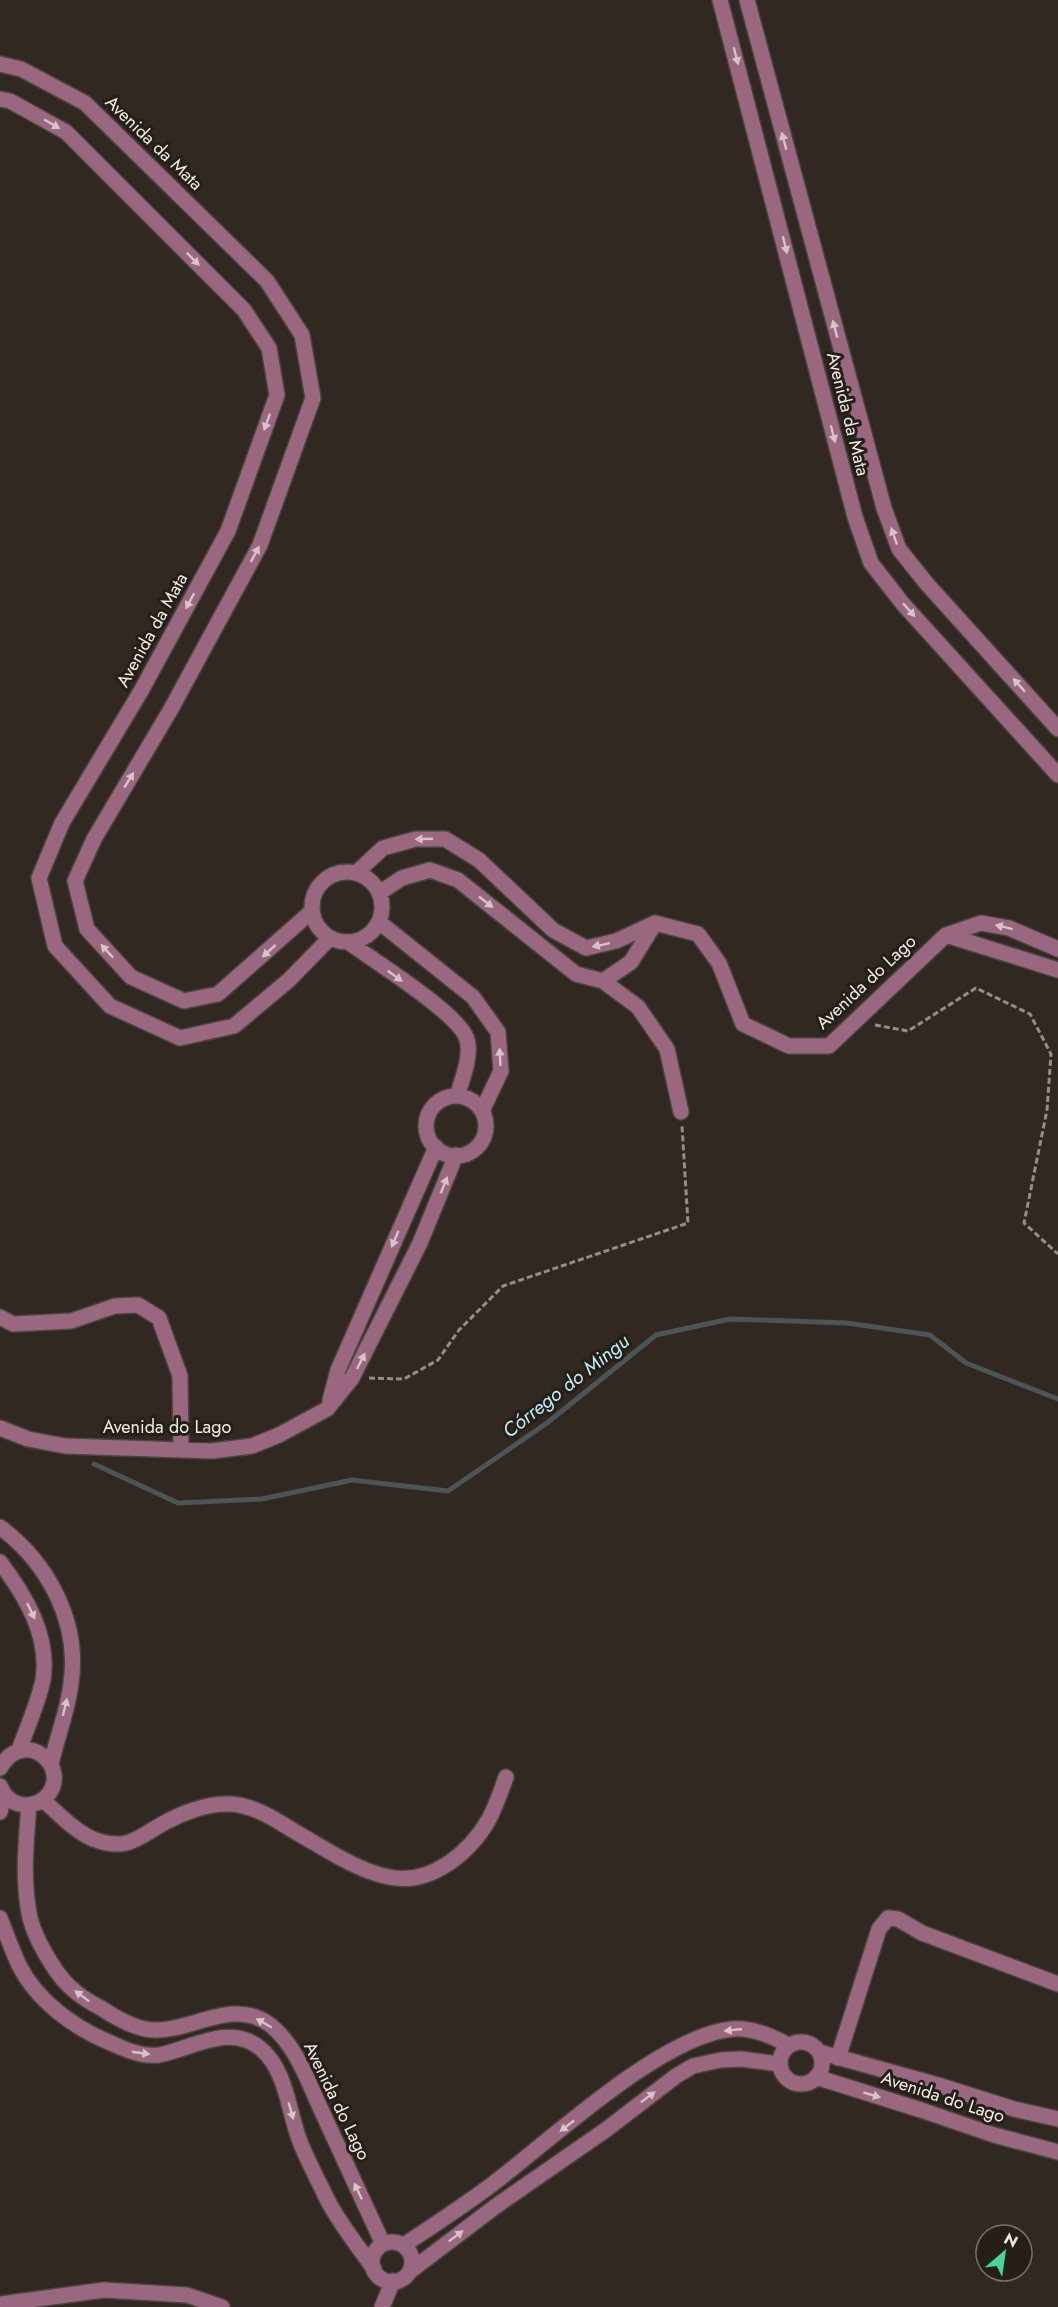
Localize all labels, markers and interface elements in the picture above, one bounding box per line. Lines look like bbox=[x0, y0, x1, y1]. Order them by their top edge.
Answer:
one-way arrow bbox=[731, 47, 741, 66]
street label: Avenida da Mata bbox=[99, 90, 209, 196]
one-way arrow bbox=[44, 119, 60, 130]
one-way arrow bbox=[778, 132, 788, 150]
one-way arrow bbox=[781, 236, 790, 254]
one-way arrow bbox=[185, 251, 199, 265]
one-way arrow bbox=[830, 320, 839, 338]
street label: Avenida da Mata bbox=[820, 349, 876, 479]
one-way arrow bbox=[262, 414, 272, 432]
one-way arrow bbox=[829, 425, 839, 443]
one-way arrow bbox=[889, 527, 899, 545]
one-way arrow bbox=[250, 546, 260, 563]
street label: Avenida da Mata bbox=[110, 568, 194, 692]
one-way arrow bbox=[185, 593, 195, 610]
one-way arrow bbox=[902, 603, 916, 618]
one-way arrow bbox=[1012, 678, 1026, 693]
one-way arrow bbox=[124, 772, 135, 788]
one-way arrow bbox=[415, 834, 434, 844]
one-way arrow bbox=[478, 895, 493, 908]
one-way arrow bbox=[995, 922, 1013, 932]
street label: Avenida do Lago bbox=[810, 928, 922, 1035]
one-way arrow bbox=[592, 940, 610, 950]
one-way arrow bbox=[100, 944, 114, 959]
one-way arrow bbox=[262, 944, 277, 957]
one-way arrow bbox=[387, 970, 403, 982]
one-way arrow bbox=[495, 1047, 504, 1066]
one-way arrow bbox=[440, 1176, 449, 1194]
one-way arrow bbox=[390, 1231, 400, 1249]
water label: Córrego do Mingu bbox=[496, 1327, 636, 1445]
one-way arrow bbox=[356, 1353, 365, 1370]
street label: Avenida do Lago bbox=[103, 1414, 232, 1440]
one-way arrow bbox=[25, 1602, 35, 1620]
one-way arrow bbox=[61, 1698, 71, 1716]
one-way arrow bbox=[75, 1990, 91, 2002]
one-way arrow bbox=[255, 2018, 272, 2028]
one-way arrow bbox=[724, 2025, 743, 2035]
street label: Avenida do Lago bbox=[297, 2037, 377, 2165]
one-way arrow bbox=[132, 2049, 151, 2058]
street label: Avenida do Lago bbox=[878, 2065, 1008, 2129]
one-way arrow bbox=[863, 2090, 881, 2100]
one-way arrow bbox=[640, 2091, 656, 2104]
one-way arrow bbox=[287, 2102, 296, 2120]
one-way arrow bbox=[559, 2120, 574, 2132]
one-way arrow bbox=[354, 2182, 363, 2199]
north arrow bbox=[974, 2223, 1034, 2283]
text: N bbox=[1000, 2227, 1022, 2253]
one-way arrow bbox=[448, 2230, 464, 2243]

